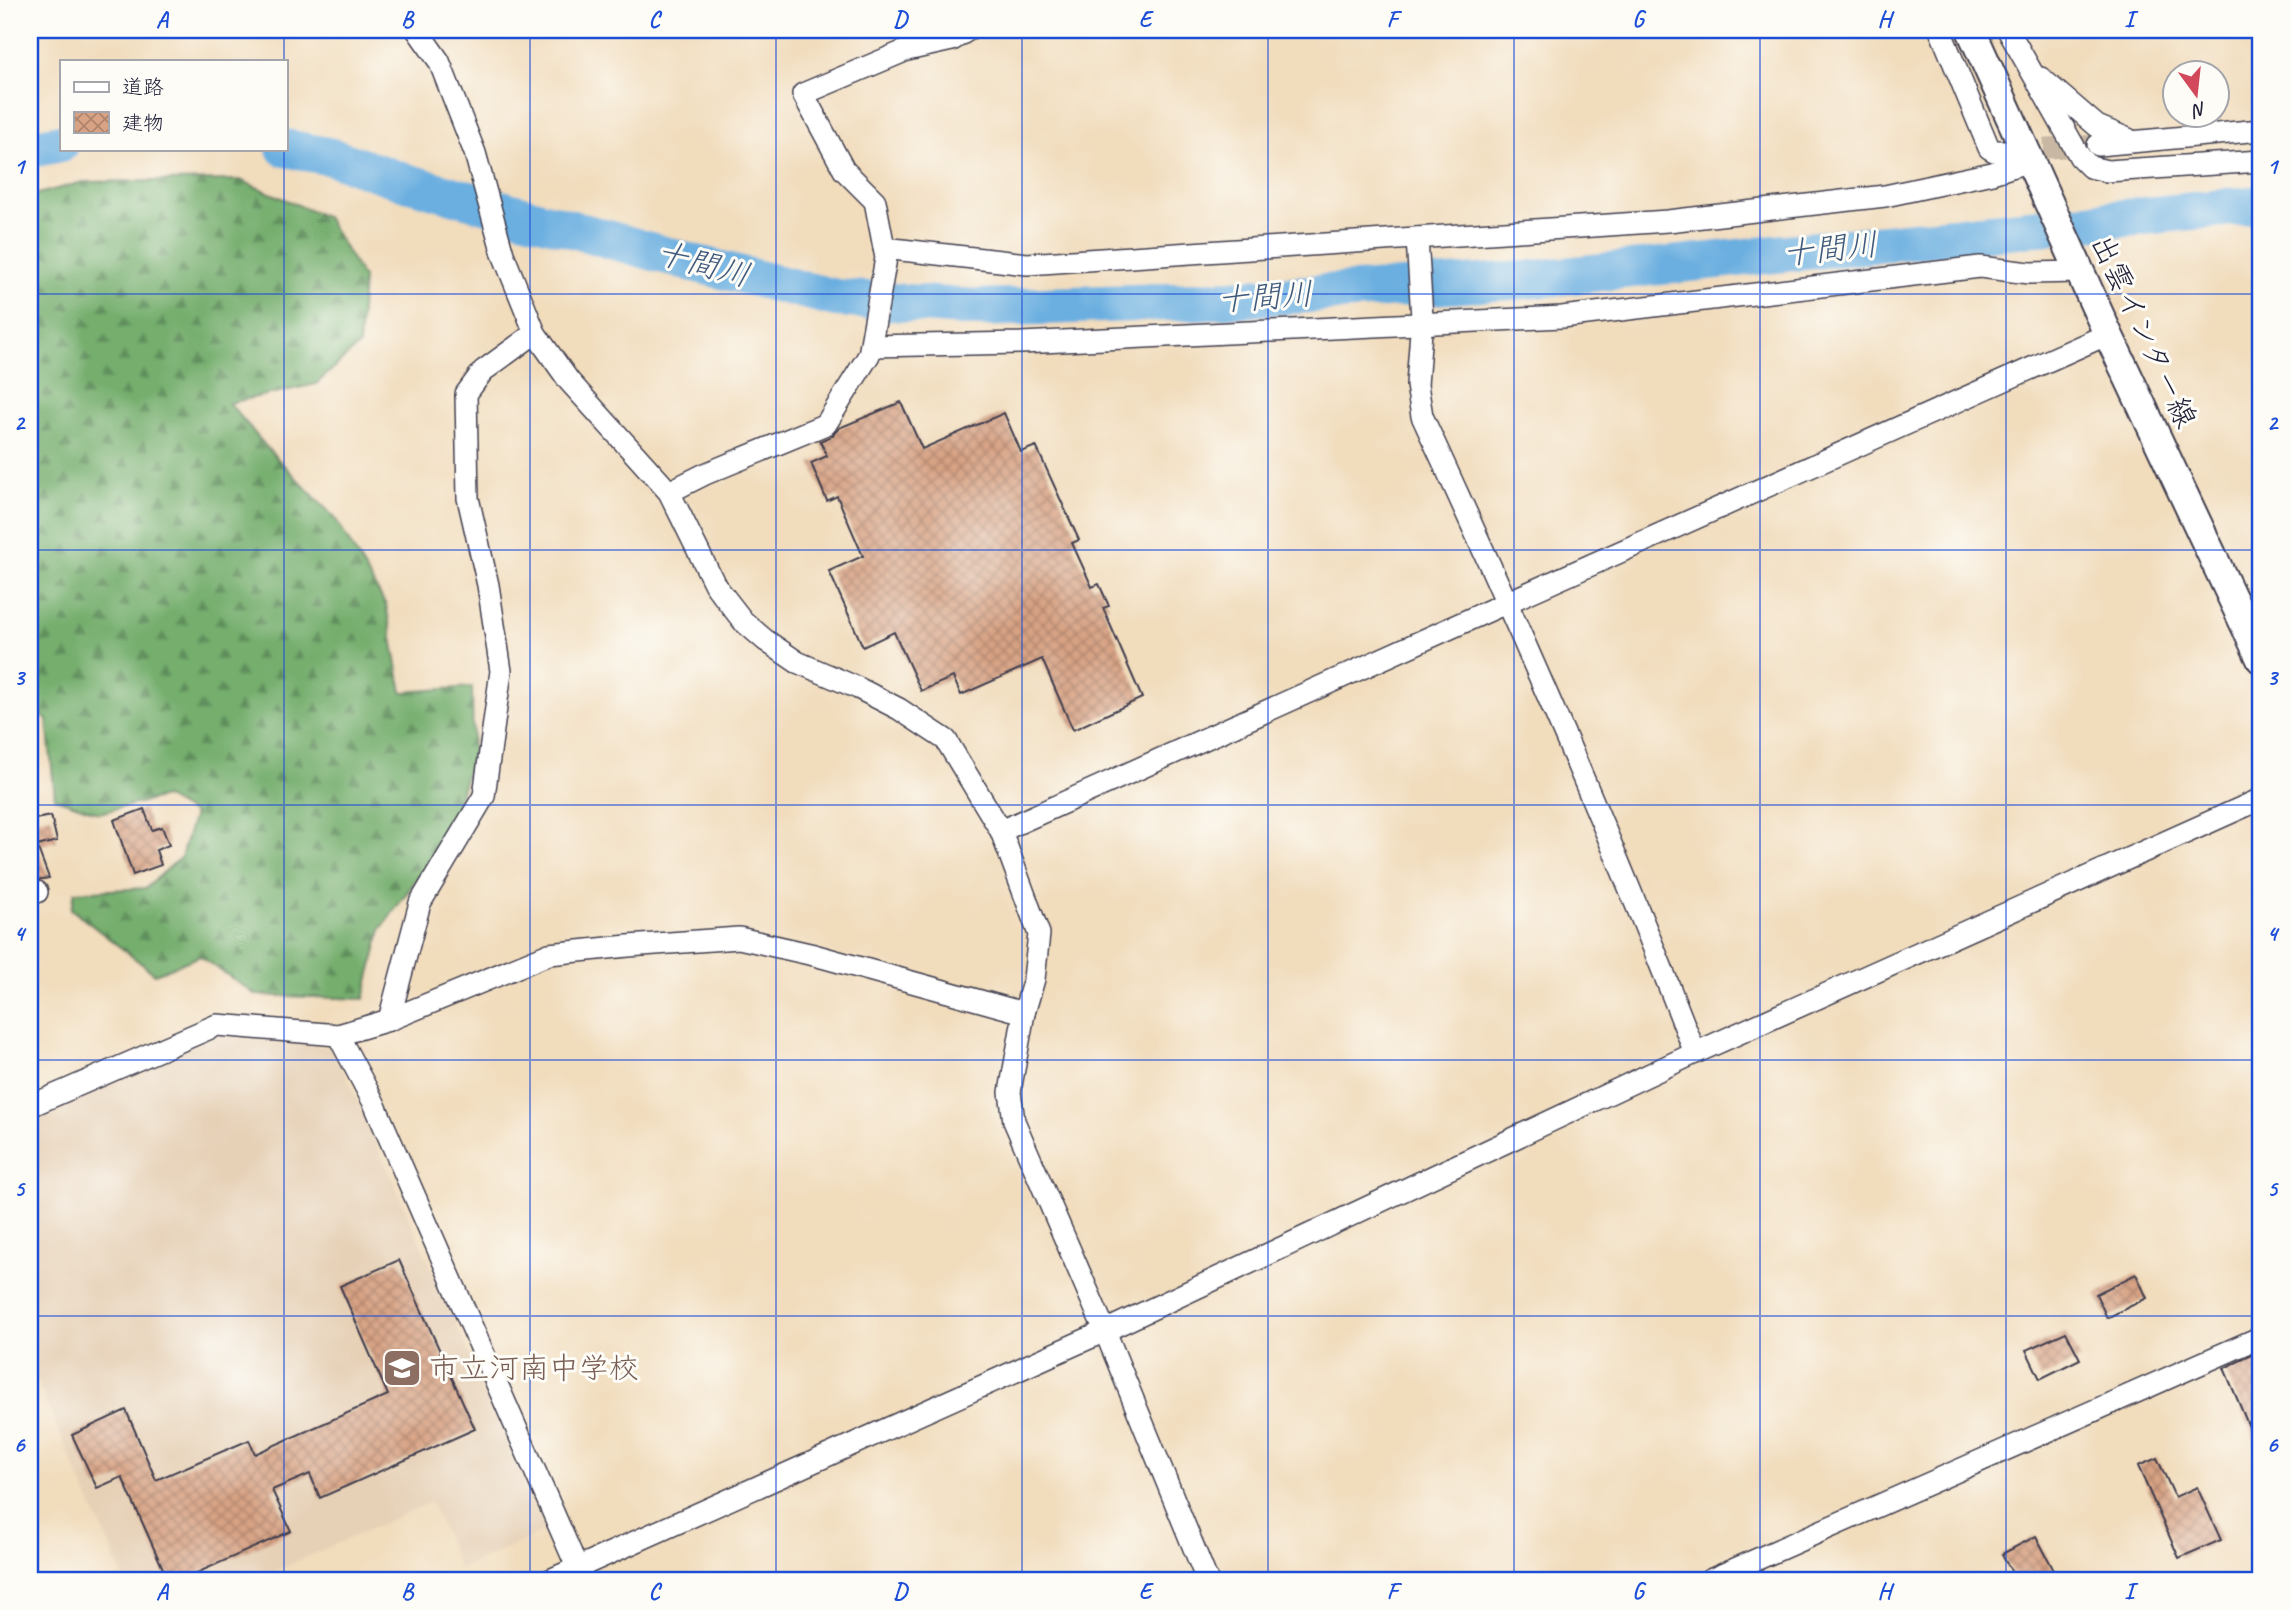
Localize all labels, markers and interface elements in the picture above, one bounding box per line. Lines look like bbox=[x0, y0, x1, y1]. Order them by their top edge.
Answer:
text: A bbox=[156, 5, 170, 34]
text: B bbox=[401, 5, 415, 34]
text: C bbox=[649, 5, 663, 34]
text: D bbox=[893, 5, 909, 34]
text: E bbox=[1139, 5, 1155, 34]
text: F bbox=[1387, 5, 1403, 34]
text: G bbox=[1632, 5, 1647, 34]
text: H bbox=[1877, 5, 1895, 34]
text: I bbox=[2124, 5, 2139, 34]
legend bbox=[60, 60, 287, 150]
north arrow bbox=[2162, 60, 2232, 130]
text: 道路 bbox=[122, 74, 164, 100]
text: N bbox=[2188, 96, 2209, 123]
text: 建物 bbox=[122, 110, 164, 136]
text: 1 bbox=[14, 152, 27, 181]
text: 1 bbox=[2267, 152, 2280, 181]
water label: 十間川 bbox=[1780, 224, 1880, 274]
street label: 出雲インター線 bbox=[2083, 228, 2205, 434]
water label: 十間川 bbox=[651, 232, 755, 296]
water label: 十間川 bbox=[1216, 273, 1314, 321]
text: 2 bbox=[14, 408, 27, 437]
text: 2 bbox=[2267, 408, 2280, 437]
text: 3 bbox=[14, 663, 27, 692]
text: 3 bbox=[2267, 663, 2280, 692]
text: 4 bbox=[14, 919, 27, 948]
text: 4 bbox=[2267, 919, 2280, 948]
text: 5 bbox=[14, 1174, 26, 1203]
text: 5 bbox=[2267, 1174, 2279, 1203]
school or university icon: 市立河南中学校 bbox=[381, 1347, 423, 1389]
place label: 市立河南中学校 bbox=[429, 1349, 639, 1387]
text: 6 bbox=[14, 1430, 27, 1459]
text: 6 bbox=[2267, 1430, 2280, 1459]
text: A bbox=[156, 1577, 170, 1606]
text: B bbox=[401, 1577, 415, 1606]
text: C bbox=[649, 1577, 663, 1606]
text: D bbox=[893, 1577, 909, 1606]
text: E bbox=[1139, 1577, 1155, 1606]
text: F bbox=[1387, 1577, 1403, 1606]
text: G bbox=[1632, 1577, 1647, 1606]
text: H bbox=[1877, 1577, 1895, 1606]
text: I bbox=[2124, 1577, 2139, 1606]

